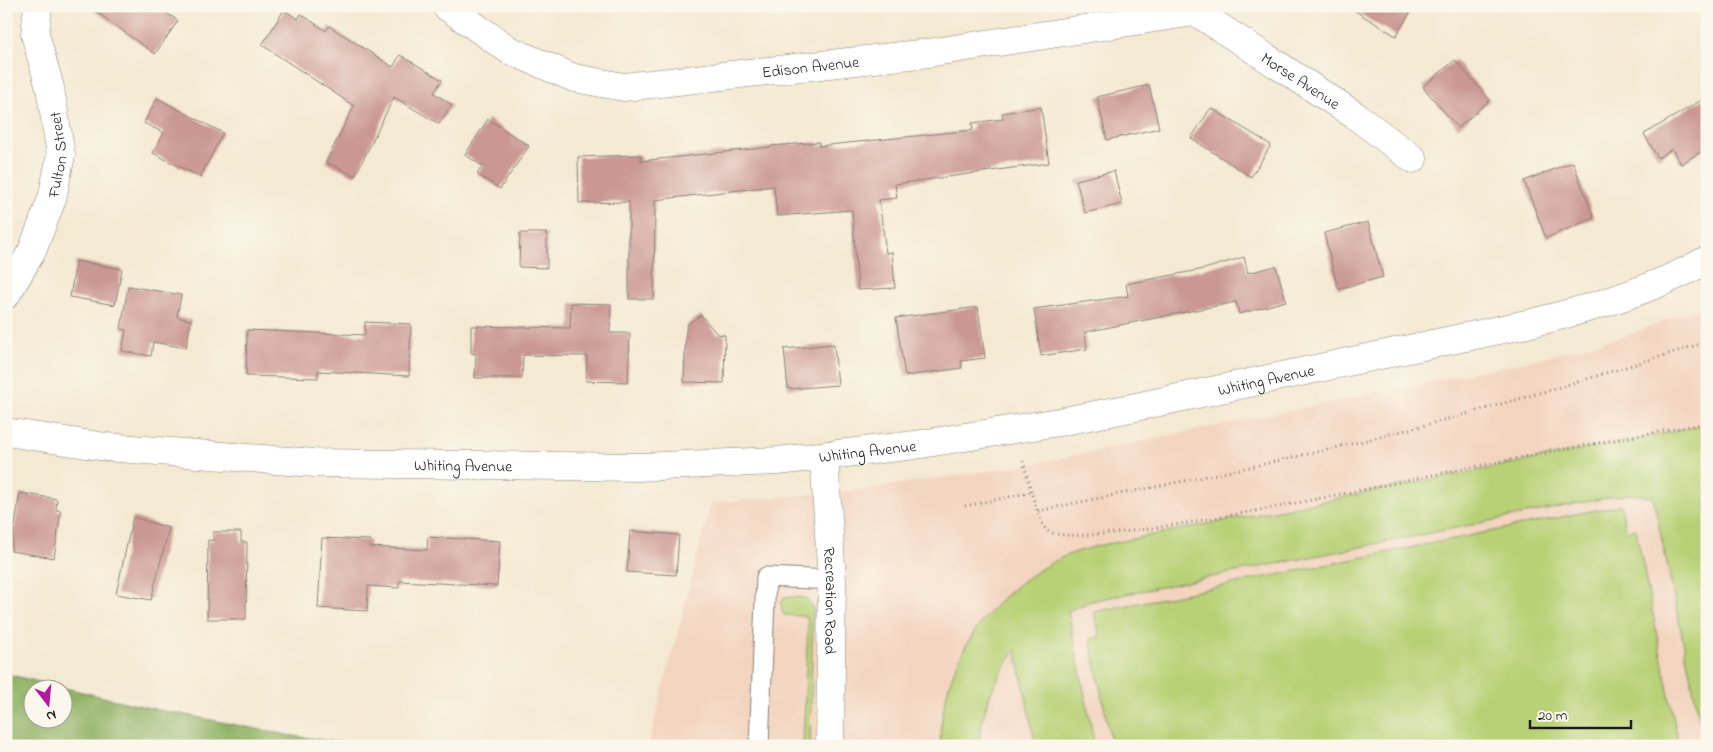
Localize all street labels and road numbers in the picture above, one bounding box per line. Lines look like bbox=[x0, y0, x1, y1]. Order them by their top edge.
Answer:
street label: Morse Avenue bbox=[1256, 47, 1345, 117]
street label: Edison Avenue bbox=[761, 51, 861, 86]
street label: Fulton Street bbox=[42, 109, 75, 201]
street label: Whiting Avenue bbox=[1216, 359, 1318, 403]
street label: Whiting Avenue bbox=[818, 435, 919, 470]
street label: Whiting Avenue bbox=[414, 454, 513, 479]
street label: Recreation Road bbox=[816, 547, 842, 654]

